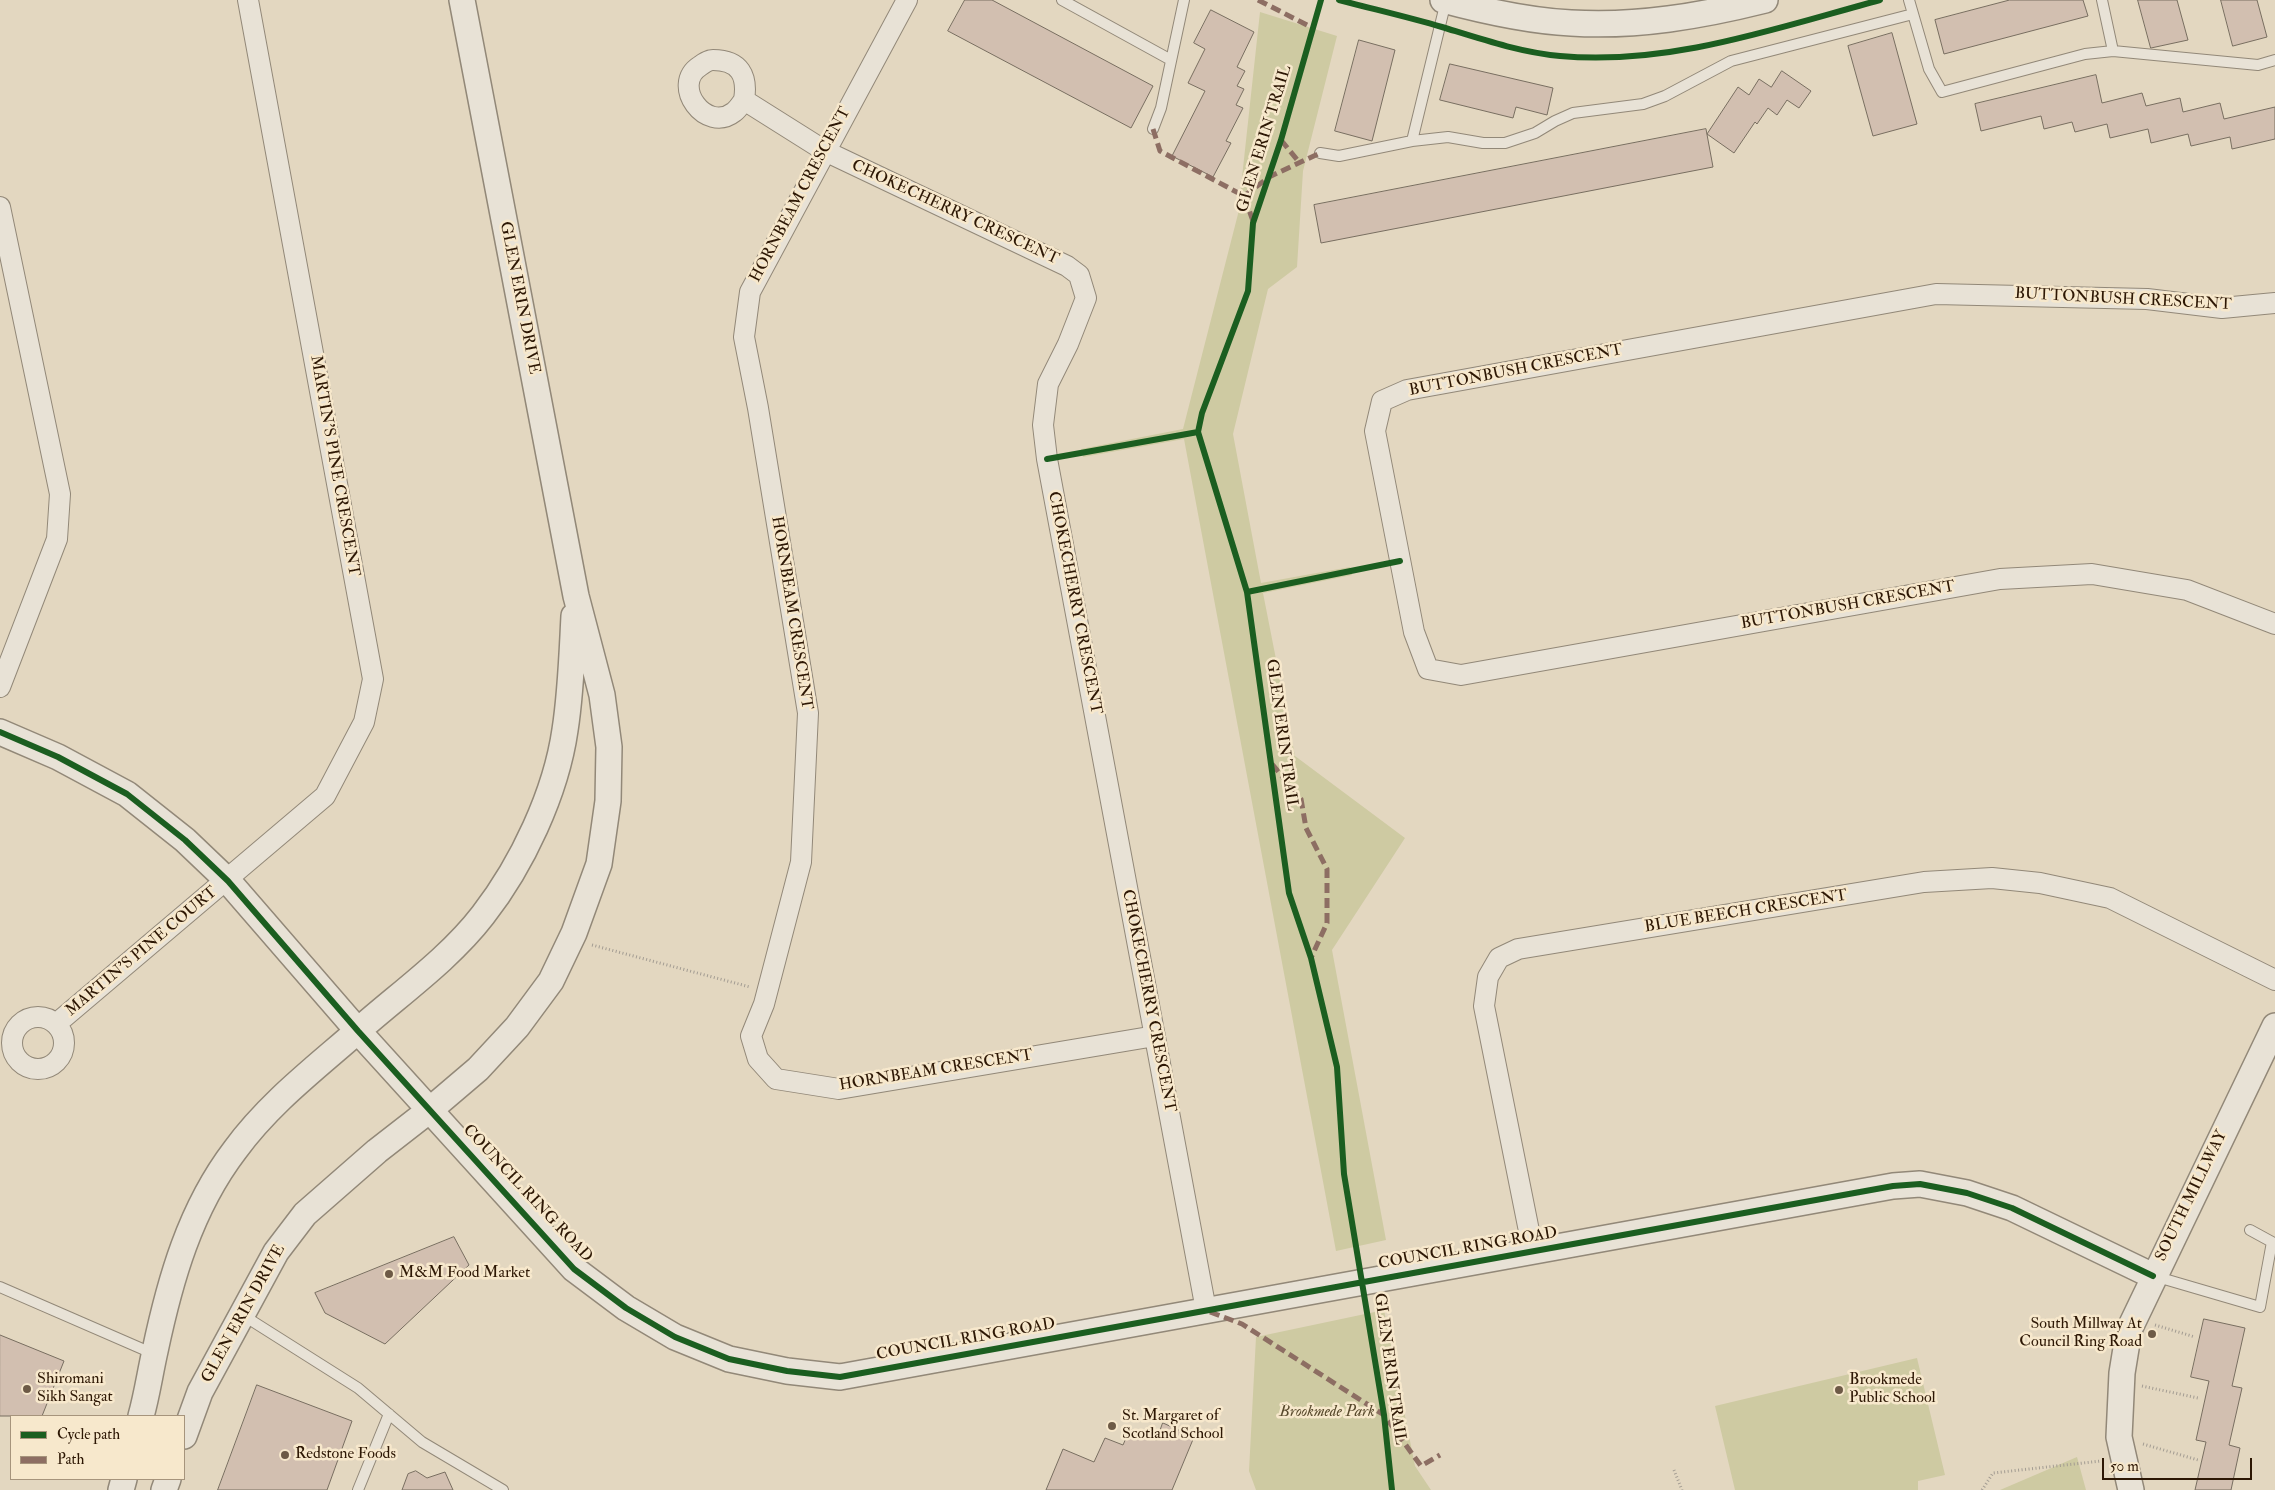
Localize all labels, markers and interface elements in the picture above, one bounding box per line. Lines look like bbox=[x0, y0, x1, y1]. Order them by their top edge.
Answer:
street label: GLEN ERIN TRAIL bbox=[1233, 63, 1297, 215]
street label: HORNBEAM CRESCENT bbox=[747, 104, 855, 286]
street label: CHOKECHERRY CRESCENT bbox=[848, 156, 1062, 270]
street label: GLEN ERIN DRIVE bbox=[495, 220, 543, 376]
street label: BUTTONBUSH CRESCENT bbox=[2014, 285, 2232, 315]
street label: BUTTONBUSH CRESCENT bbox=[1408, 341, 1624, 401]
street label: MARTIN'S PINE CRESCENT bbox=[305, 354, 363, 578]
street label: CHOKECHERRY CRESCENT bbox=[1043, 490, 1105, 716]
street label: HORNBEAM CRESCENT bbox=[766, 515, 816, 711]
street label: BUTTONBUSH CRESCENT bbox=[1739, 578, 1957, 634]
street label: GLEN ERIN TRAIL bbox=[1261, 658, 1301, 812]
street label: MARTIN'S PINE COURT bbox=[62, 883, 222, 1021]
street label: BLUE BEECH CRESCENT bbox=[1643, 886, 1849, 938]
street label: CHOKECHERRY CRESCENT bbox=[1117, 888, 1179, 1114]
street label: HORNBEAM CRESCENT bbox=[838, 1046, 1034, 1096]
street label: COUNCIL RING ROAD bbox=[458, 1121, 596, 1267]
street label: SOUTH MILLWAY bbox=[2152, 1127, 2232, 1265]
street label: COUNCIL RING ROAD bbox=[1377, 1224, 1559, 1274]
street label: GLEN ERIN DRIVE bbox=[198, 1242, 290, 1386]
place label: M&M Food Market bbox=[399, 1264, 530, 1284]
marker: M&M Food Market bbox=[383, 1268, 395, 1280]
street label: GLEN ERIN TRAIL bbox=[1369, 1292, 1409, 1446]
street label: COUNCIL RING ROAD bbox=[875, 1315, 1057, 1365]
place label: South Millway At Council Ring Road bbox=[2019, 1315, 2142, 1353]
marker: South Millway At Council Ring Road bbox=[2146, 1328, 2158, 1340]
place label: Shiromani Sikh Sangat bbox=[37, 1370, 113, 1408]
place label: Brookmede Public School bbox=[1849, 1371, 1936, 1409]
marker: Shiromani Sikh Sangat bbox=[21, 1383, 33, 1395]
marker: Brookmede Public School bbox=[1833, 1384, 1845, 1396]
park label: Brookmede Park bbox=[1279, 1403, 1375, 1423]
place label: St. Margaret of Scotland School bbox=[1122, 1407, 1223, 1445]
legend bbox=[10, 1415, 185, 1480]
marker: St. Margaret of Scotland School bbox=[1106, 1420, 1118, 1432]
text: Cycle path bbox=[57, 1425, 120, 1444]
place label: Redstone Foods bbox=[295, 1445, 396, 1465]
scale bar bbox=[2105, 1448, 2255, 1480]
marker: Redstone Foods bbox=[279, 1449, 291, 1461]
text: Path bbox=[57, 1450, 84, 1469]
text: 50 m bbox=[2110, 1457, 2139, 1476]

